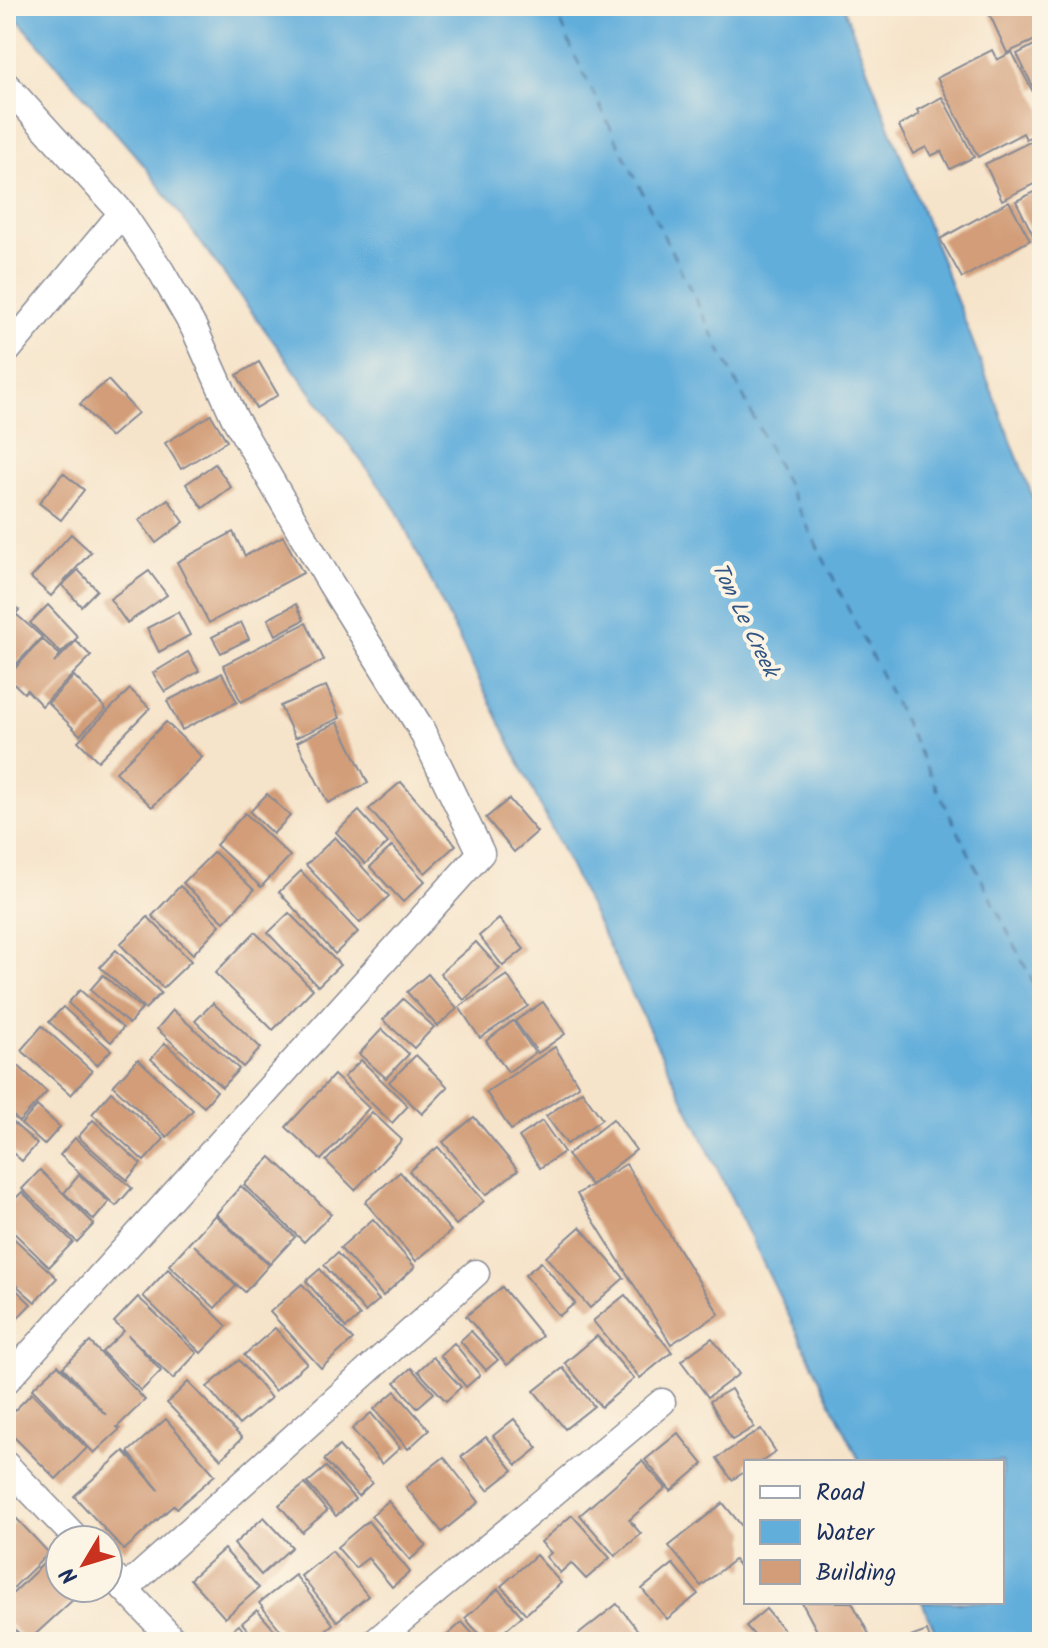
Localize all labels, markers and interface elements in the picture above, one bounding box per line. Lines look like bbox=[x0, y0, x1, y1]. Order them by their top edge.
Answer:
water label: Ton Le Creek bbox=[701, 557, 788, 687]
legend bbox=[744, 1460, 1004, 1604]
text: Road bbox=[816, 1474, 865, 1513]
text: Water bbox=[816, 1514, 876, 1553]
north arrow bbox=[44, 1524, 124, 1604]
text: Building bbox=[816, 1554, 896, 1593]
text: N bbox=[52, 1558, 88, 1591]

